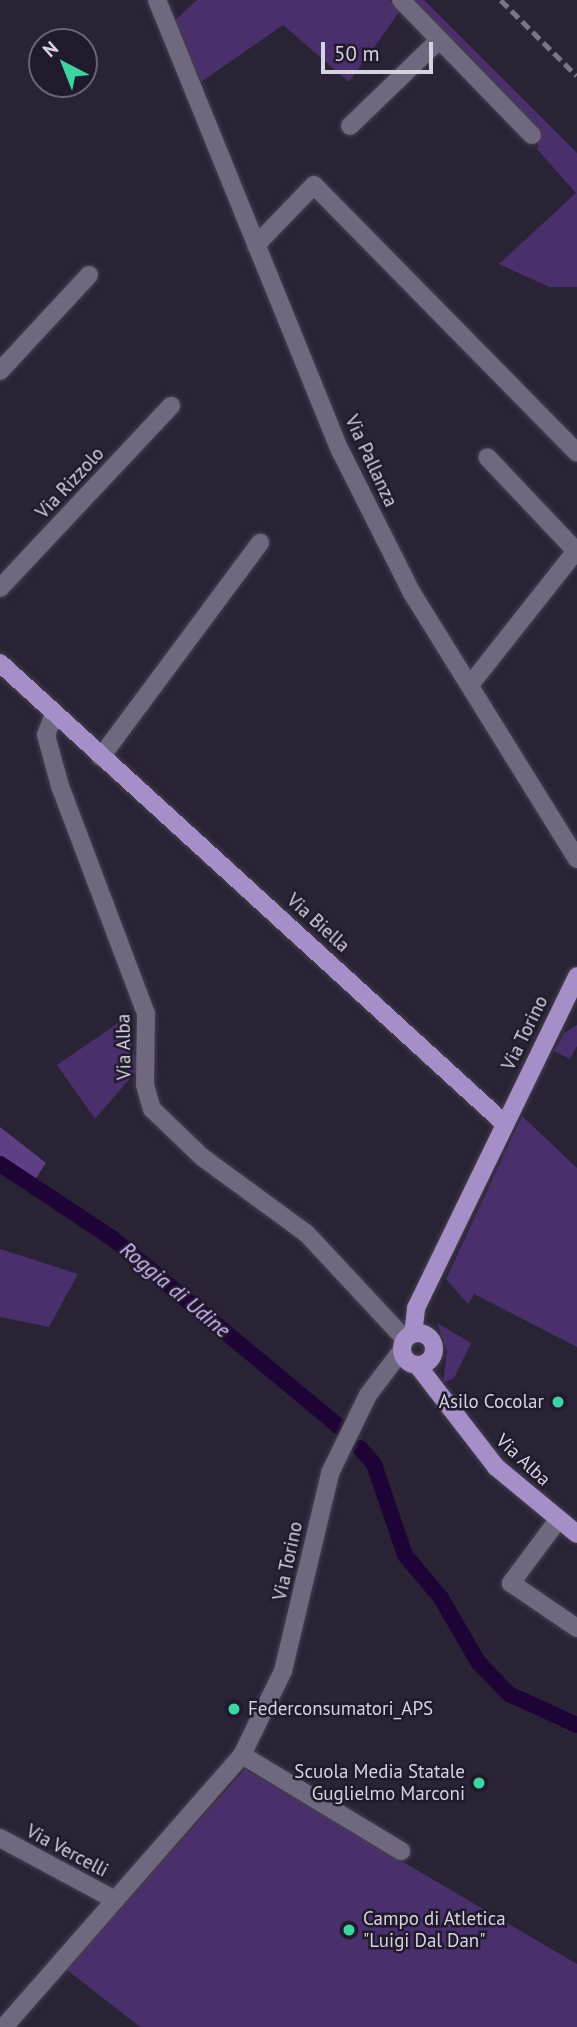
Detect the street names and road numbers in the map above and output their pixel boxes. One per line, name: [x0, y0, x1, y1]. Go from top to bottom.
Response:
street label: Via Pallanza: [340, 412, 402, 510]
street label: Via Rizzolo: [31, 443, 109, 523]
street label: Via Biella: [282, 889, 354, 957]
street label: Via Torino: [497, 992, 553, 1074]
street label: Via Alba: [112, 1013, 136, 1081]
street label: Via Alba: [491, 1429, 555, 1491]
street label: Via Torino: [268, 1519, 308, 1603]
street label: Via Vercelli: [22, 1820, 112, 1882]

